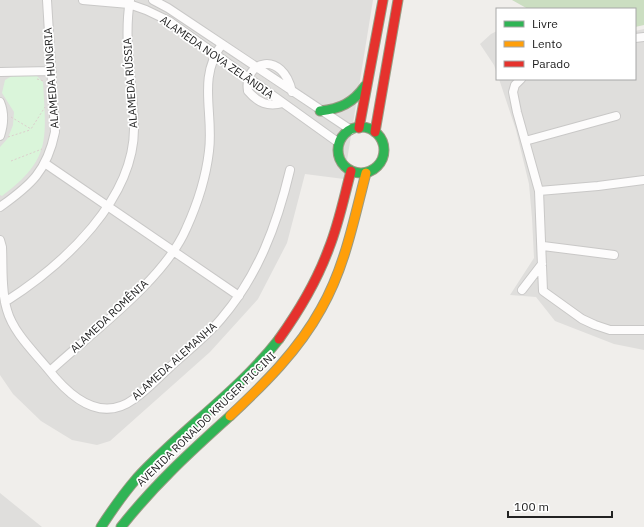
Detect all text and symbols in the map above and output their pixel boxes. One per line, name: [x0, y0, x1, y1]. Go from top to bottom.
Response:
legend: [496, 8, 636, 80]
street label: ALAMEDA NOVA ZELÃNDIA: [157, 12, 277, 102]
text: Livre: [532, 16, 558, 31]
street label: ALAMEDA HUNGRIA: [40, 27, 62, 129]
text: Lento: [532, 36, 562, 51]
street label: ALAMEDA RÚSSIA: [120, 37, 140, 129]
text: Parado: [532, 56, 570, 71]
street label: ALAMEDA ROMÊNIA: [67, 276, 151, 356]
street label: ALAMEDA ALEMANHA: [129, 319, 219, 403]
street label: AVENIDA RONALDO KRUGER PICCINI: [134, 349, 278, 489]
scale bar: [508, 493, 612, 519]
text: 100 m: [514, 499, 549, 514]

